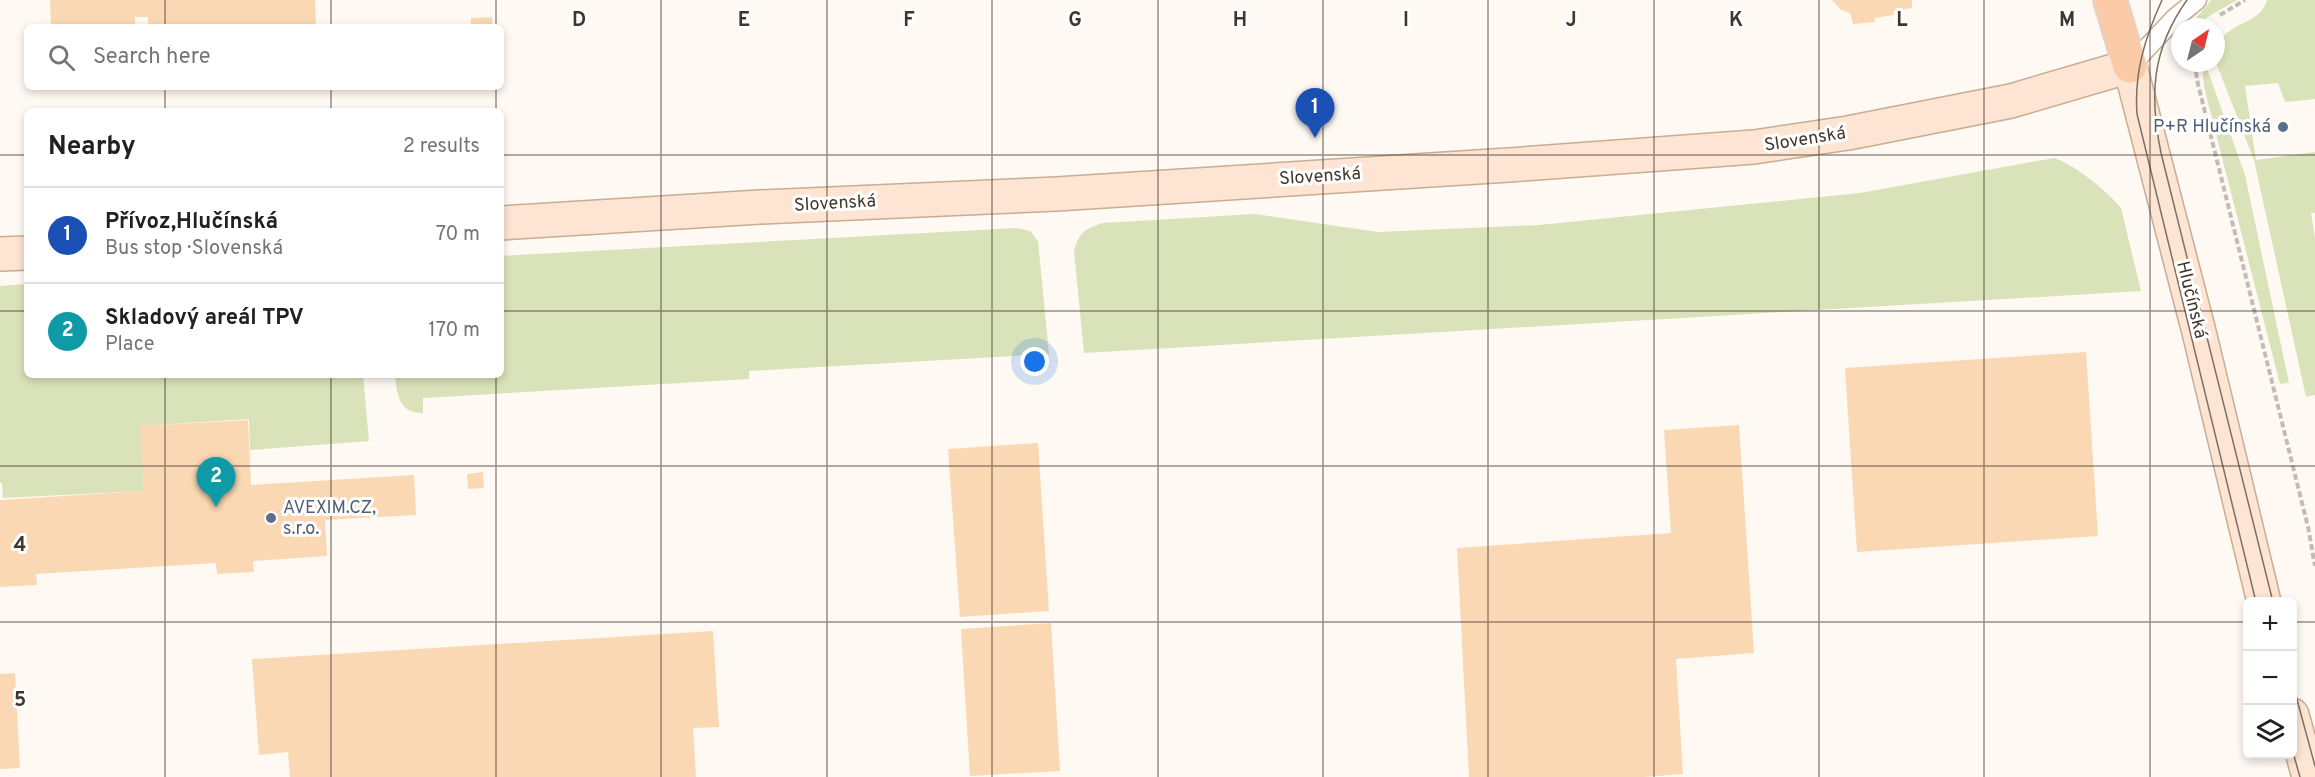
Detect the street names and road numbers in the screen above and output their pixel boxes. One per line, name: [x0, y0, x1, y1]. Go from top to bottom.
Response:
street label: Slovenská: [1763, 122, 1847, 158]
street label: Slovenská: [1278, 163, 1362, 191]
street label: Slovenská: [793, 190, 877, 218]
street label: Hlučínská: [2170, 259, 2212, 341]

